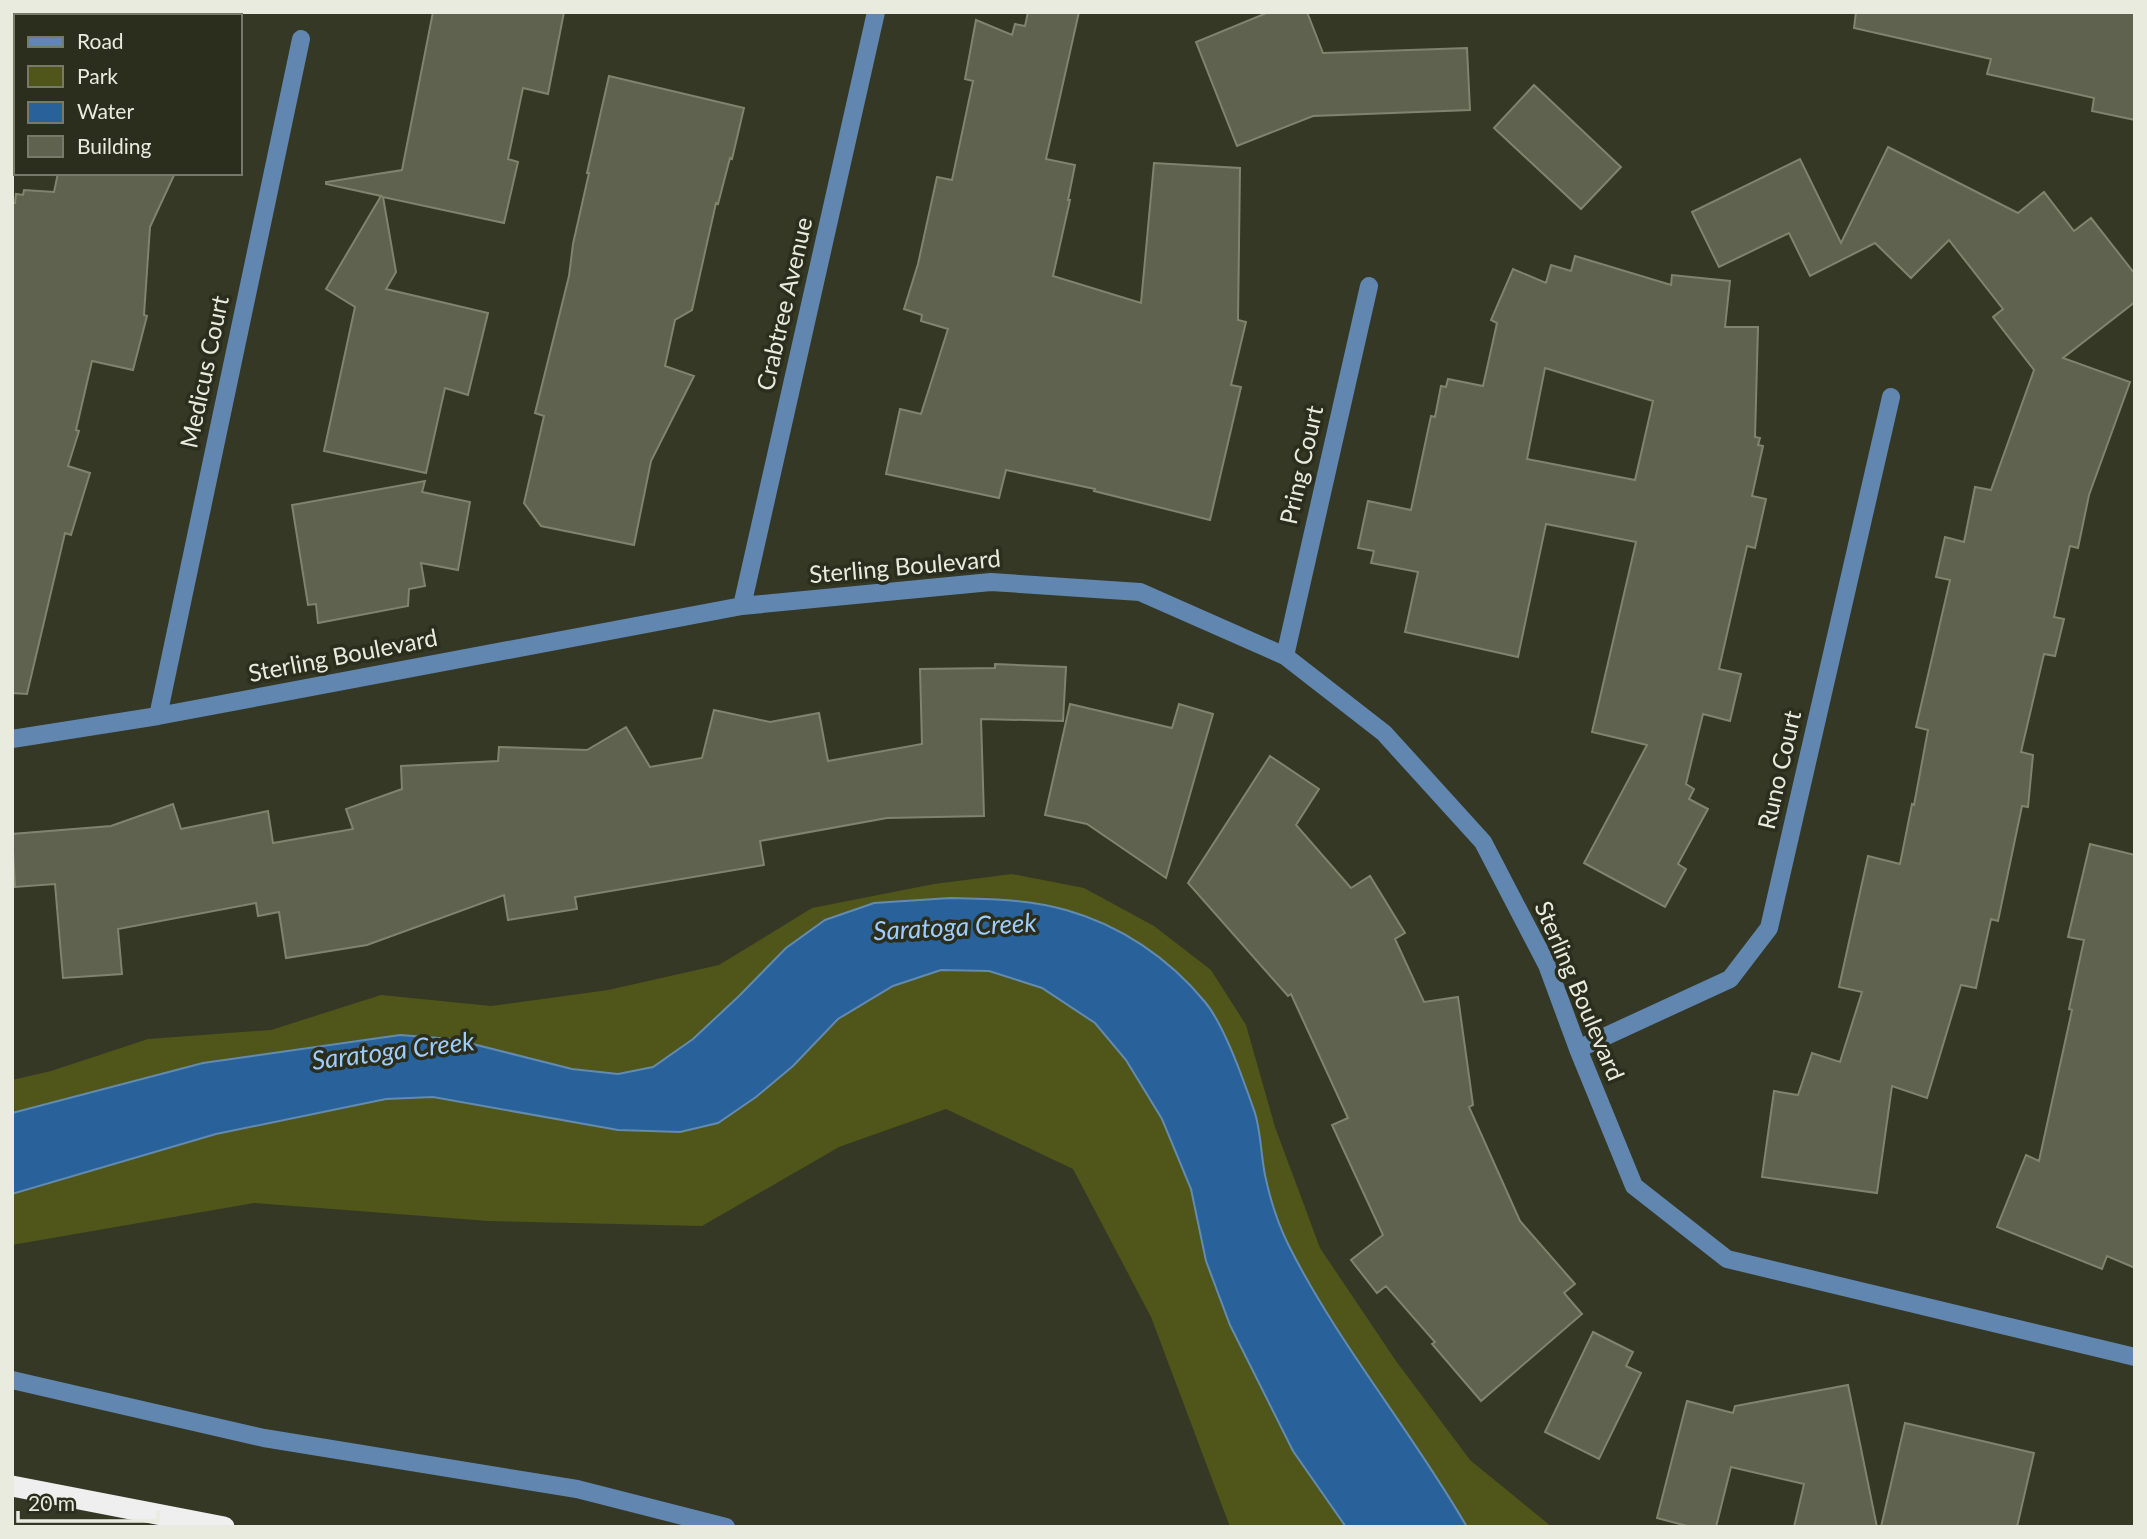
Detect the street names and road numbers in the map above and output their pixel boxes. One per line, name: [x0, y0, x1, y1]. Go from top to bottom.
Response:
street label: Crabtree Avenue: [750, 214, 818, 393]
street label: Medicus Court: [173, 292, 234, 451]
street label: Pring Court: [1273, 402, 1328, 527]
street label: Sterling Boulevard: [808, 543, 1002, 588]
street label: Sterling Boulevard: [246, 622, 440, 687]
street label: Runo Court: [1751, 707, 1806, 832]
street label: Sterling Boulevard: [1530, 896, 1631, 1084]

